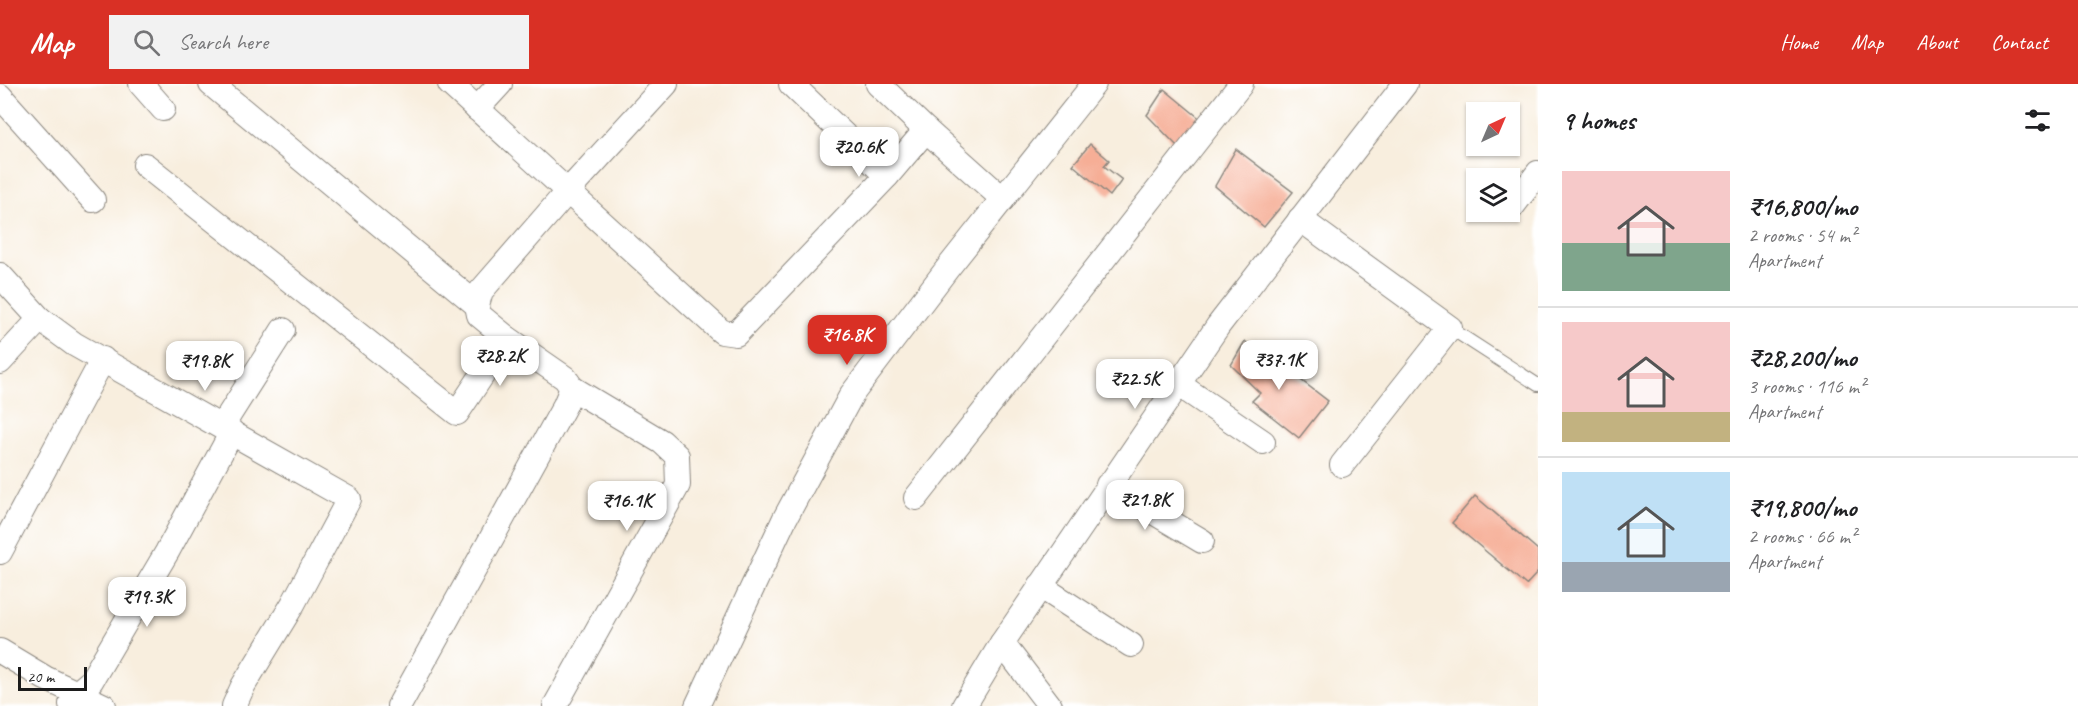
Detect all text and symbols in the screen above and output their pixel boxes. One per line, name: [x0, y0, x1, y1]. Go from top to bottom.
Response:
search box: [109, 15, 529, 69]
text: Map: [30, 25, 73, 60]
icon: search: [130, 26, 163, 59]
text: Search here: [178, 28, 268, 56]
text: Home: [1780, 29, 1818, 55]
text: Map: [1851, 29, 1883, 55]
text: About: [1916, 29, 1958, 55]
text: Contact: [1991, 29, 2048, 55]
north arrow: [1466, 102, 1520, 156]
map controls: [1466, 102, 1520, 222]
text: 9 homes: [1562, 104, 1635, 137]
icon: filters: [2021, 104, 2054, 137]
pin: ₹20.6K: [810, 127, 908, 178]
text: ₹20.6K: [834, 134, 884, 159]
button: layers: [1466, 168, 1520, 222]
text: ₹16,800/mo: [1748, 190, 1857, 223]
icon: home: [1610, 195, 1682, 267]
text: 2 rooms · 54 m²: [1748, 223, 1856, 248]
text: Apartment: [1748, 248, 1821, 273]
pin: ₹16.8K: [798, 315, 896, 366]
text: ₹16.8K: [822, 322, 872, 347]
pin: ₹28.2K: [451, 336, 549, 387]
pin: ₹37.1K: [1230, 340, 1328, 391]
pin: ₹19.8K: [156, 341, 254, 392]
text: ₹28,200/mo: [1748, 341, 1857, 374]
text: ₹28.2K: [475, 343, 525, 368]
icon: home: [1610, 346, 1682, 418]
text: ₹37.1K: [1254, 347, 1304, 372]
text: ₹19.8K: [180, 348, 230, 373]
pin: ₹22.5K: [1086, 359, 1184, 410]
text: ₹22.5K: [1110, 366, 1160, 391]
text: 3 rooms · 116 m²: [1748, 374, 1865, 399]
text: Apartment: [1748, 399, 1821, 424]
pin: ₹21.8K: [1096, 480, 1194, 531]
pin: ₹16.1K: [578, 481, 676, 532]
text: ₹21.8K: [1120, 487, 1170, 512]
text: ₹16.1K: [602, 488, 652, 513]
text: ₹19,800/mo: [1748, 491, 1856, 524]
icon: home: [1610, 496, 1682, 568]
text: 2 rooms · 66 m²: [1748, 524, 1856, 549]
text: Apartment: [1748, 549, 1821, 574]
pin: ₹19.3K: [98, 577, 196, 628]
text: ₹19.3K: [122, 584, 172, 609]
scale bar: [18, 664, 87, 692]
text: 20 m: [27, 667, 54, 687]

